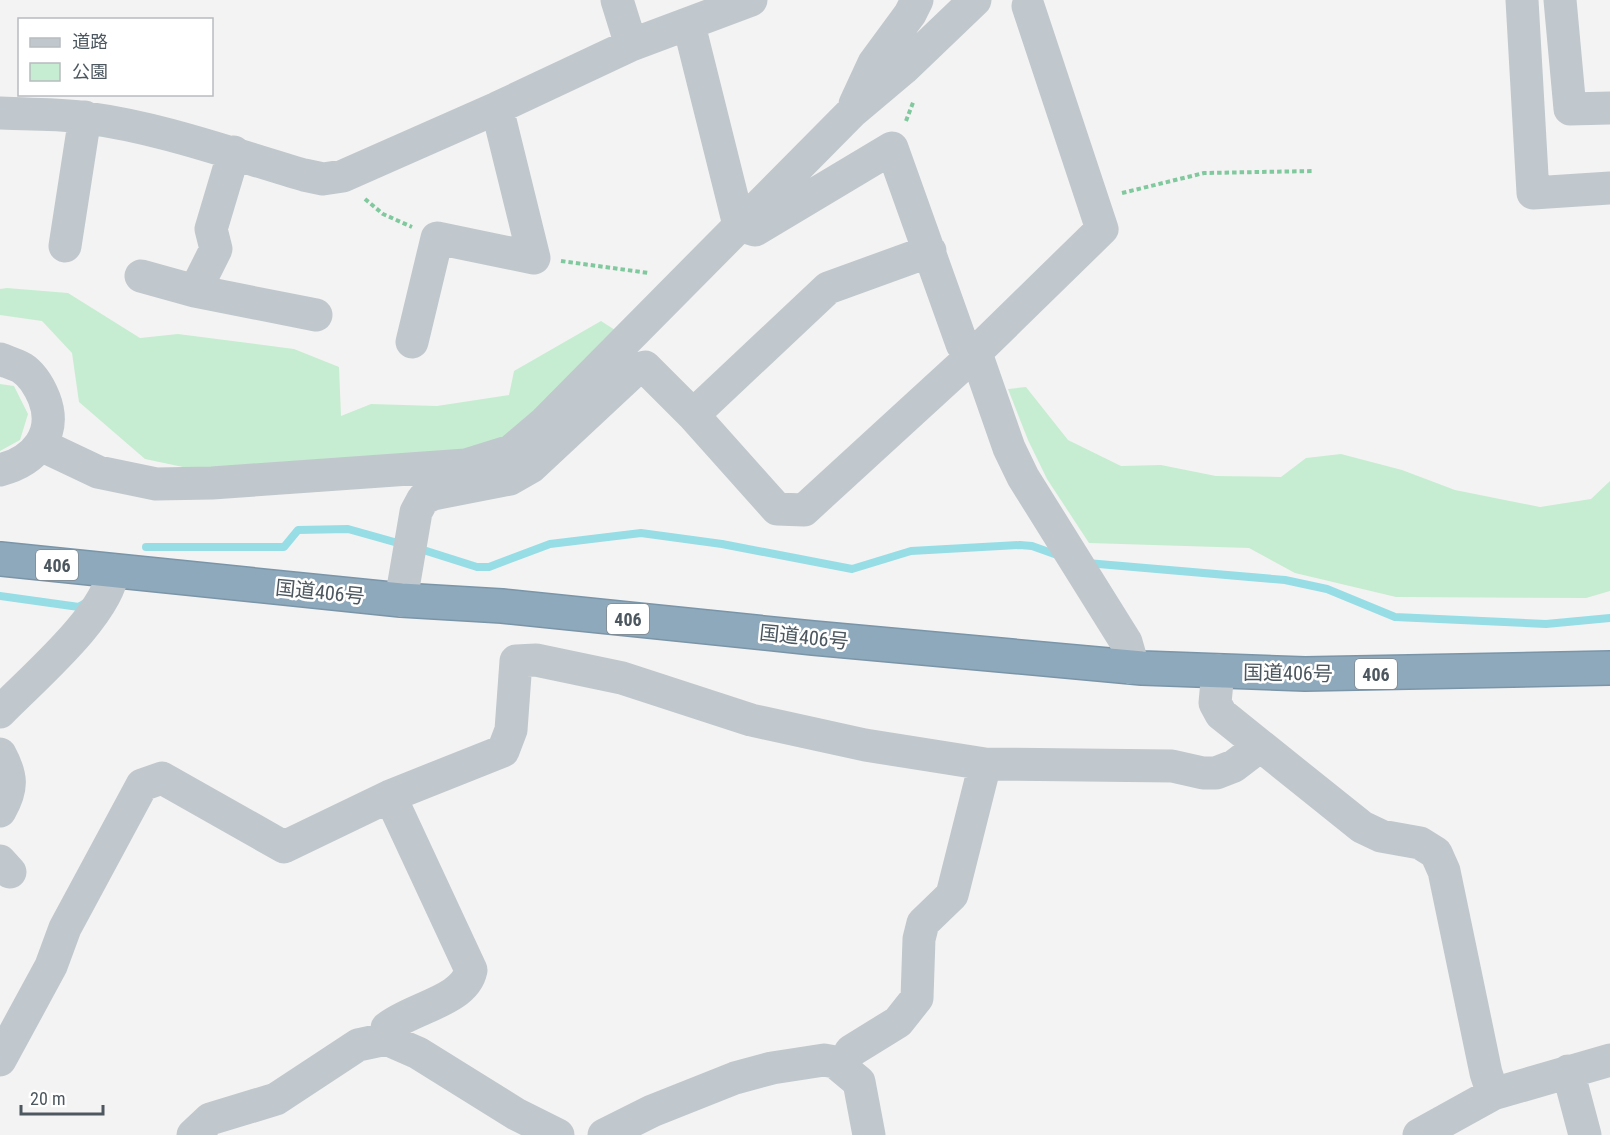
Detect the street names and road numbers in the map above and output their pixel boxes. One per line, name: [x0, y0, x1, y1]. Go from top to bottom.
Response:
road number: 406: [36, 550, 78, 580]
street label: 国道406号: [274, 575, 366, 609]
road number: 406: [607, 604, 649, 634]
street label: 国道406号: [758, 620, 850, 654]
road number: 406: [1355, 659, 1397, 689]
street label: 国道406号: [1243, 660, 1333, 686]

